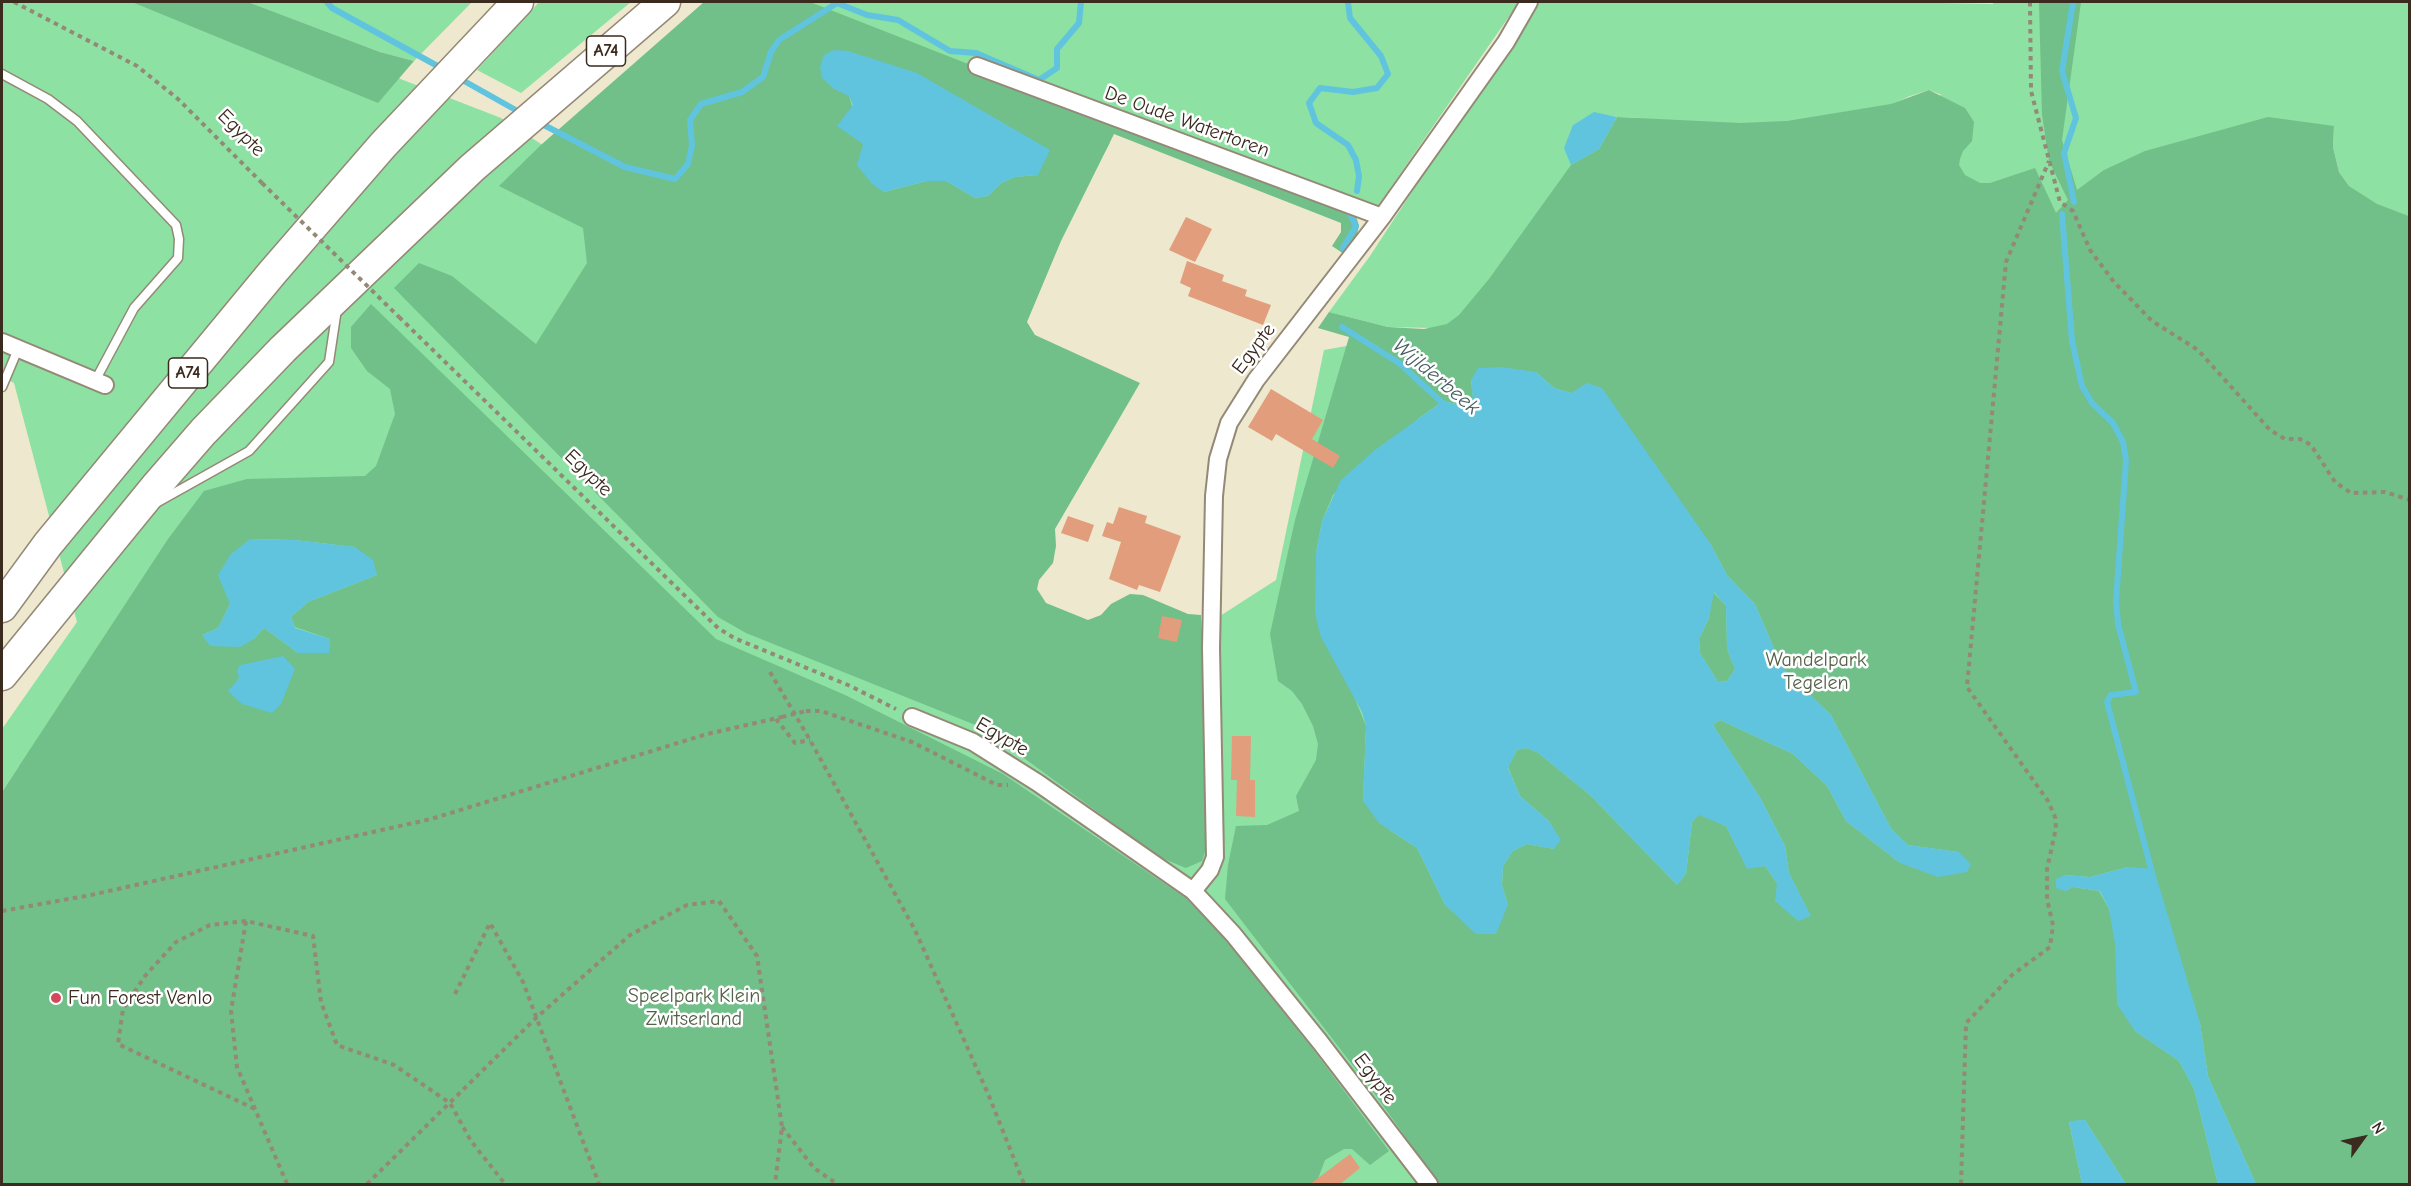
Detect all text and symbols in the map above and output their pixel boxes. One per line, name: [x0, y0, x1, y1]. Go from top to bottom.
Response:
road number: A74: [586, 36, 626, 66]
street label: De Oude Watertoren: [1101, 81, 1273, 163]
street label: Egypte: [212, 104, 270, 162]
street label: Egypte: [1227, 319, 1281, 379]
water label: Wijlderbeek: [1387, 333, 1485, 421]
road number: A74: [168, 358, 207, 388]
street label: Egypte: [559, 445, 617, 501]
park label: Wandelpark Tegelen: [1766, 648, 1866, 695]
street label: Egypte: [971, 712, 1033, 762]
park label: Speelpark Klein Zwitserland: [628, 984, 760, 1031]
place label: Fun Forest Venlo: [68, 986, 212, 1010]
marker: Fun Forest Venlo: [49, 991, 63, 1005]
street label: Egypte: [1348, 1049, 1402, 1109]
north arrow: [2333, 1108, 2393, 1168]
text: N: [2368, 1119, 2388, 1137]

